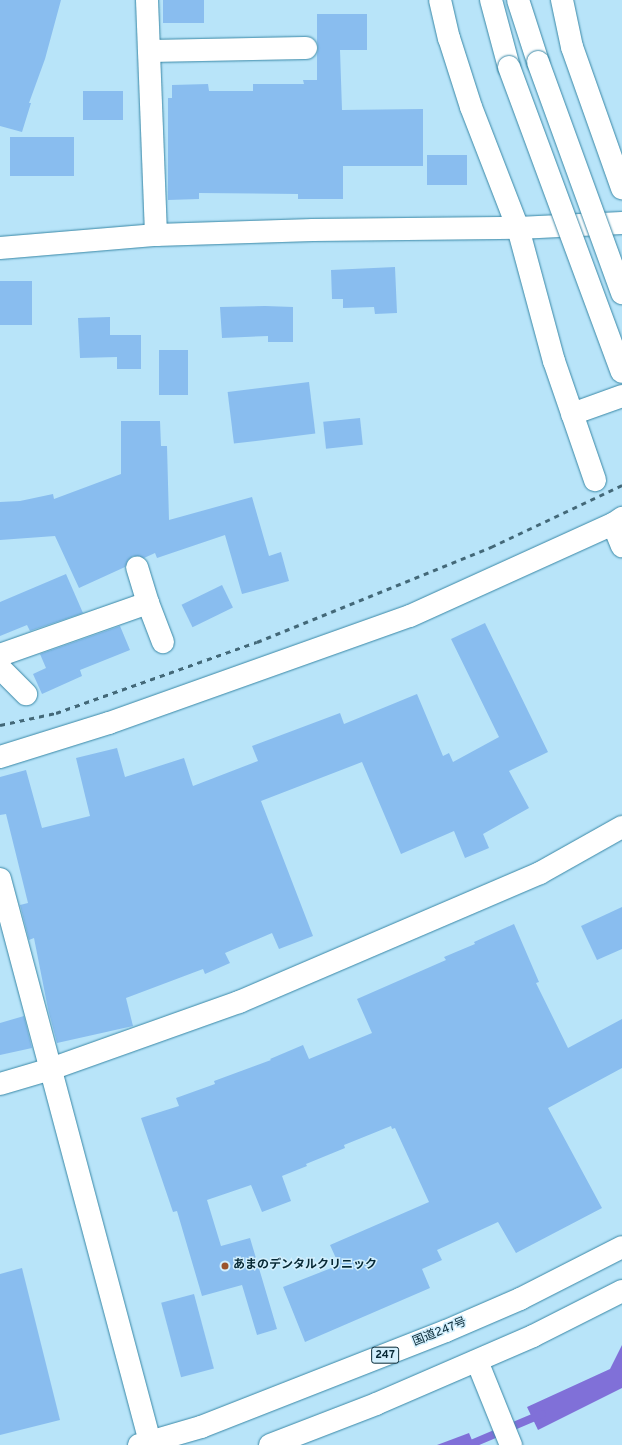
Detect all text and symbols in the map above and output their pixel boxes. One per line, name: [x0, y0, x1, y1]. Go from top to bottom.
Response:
place label: あまのデンタルクリニック: [233, 1259, 377, 1273]
marker: あまのデンタルクリニック: [220, 1261, 230, 1271]
street label: 国道247号: [411, 1316, 469, 1350]
road number: 247: [371, 1346, 399, 1364]

